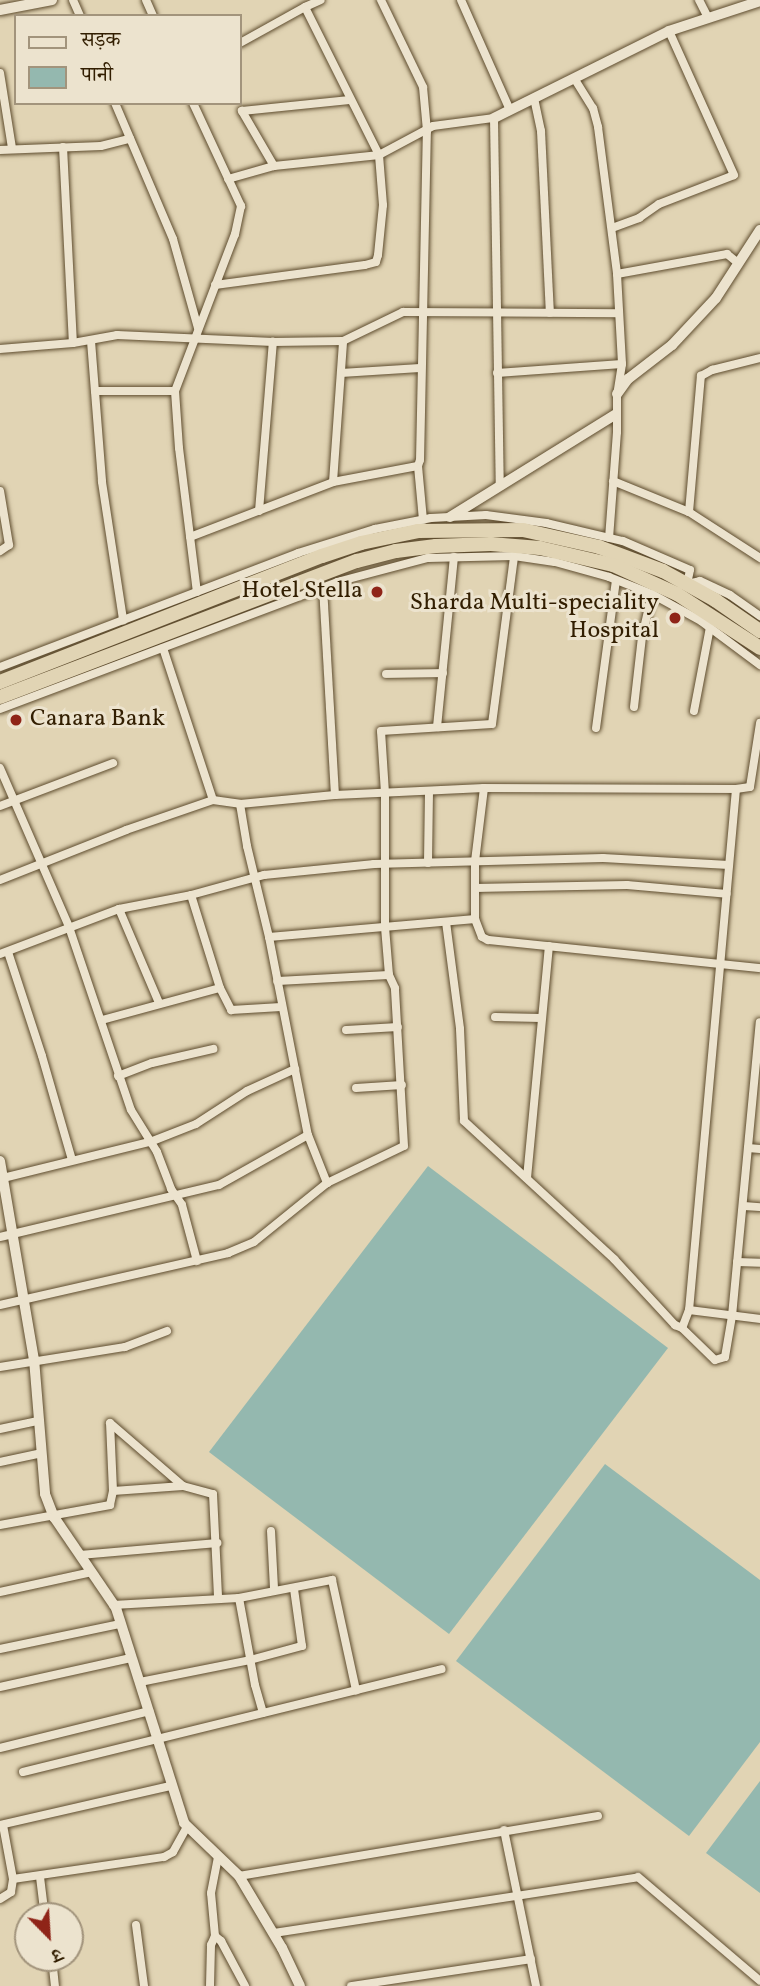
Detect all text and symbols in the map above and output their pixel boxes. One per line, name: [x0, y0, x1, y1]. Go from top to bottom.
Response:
legend: [14, 14, 242, 105]
text: सड़क: [81, 26, 120, 55]
text: पानी: [81, 61, 113, 90]
place label: Hotel Stella: [242, 578, 363, 606]
marker: Hotel Stella: [369, 584, 385, 600]
place label: Sharda Multi-speciality Hospital: [410, 590, 659, 646]
marker: Sharda Multi-speciality Hospital: [665, 608, 685, 628]
place label: Canara Bank: [30, 706, 165, 734]
marker: Canara Bank: [8, 712, 24, 728]
north arrow: [14, 1902, 84, 1972]
text: उ: [47, 1941, 66, 1968]

